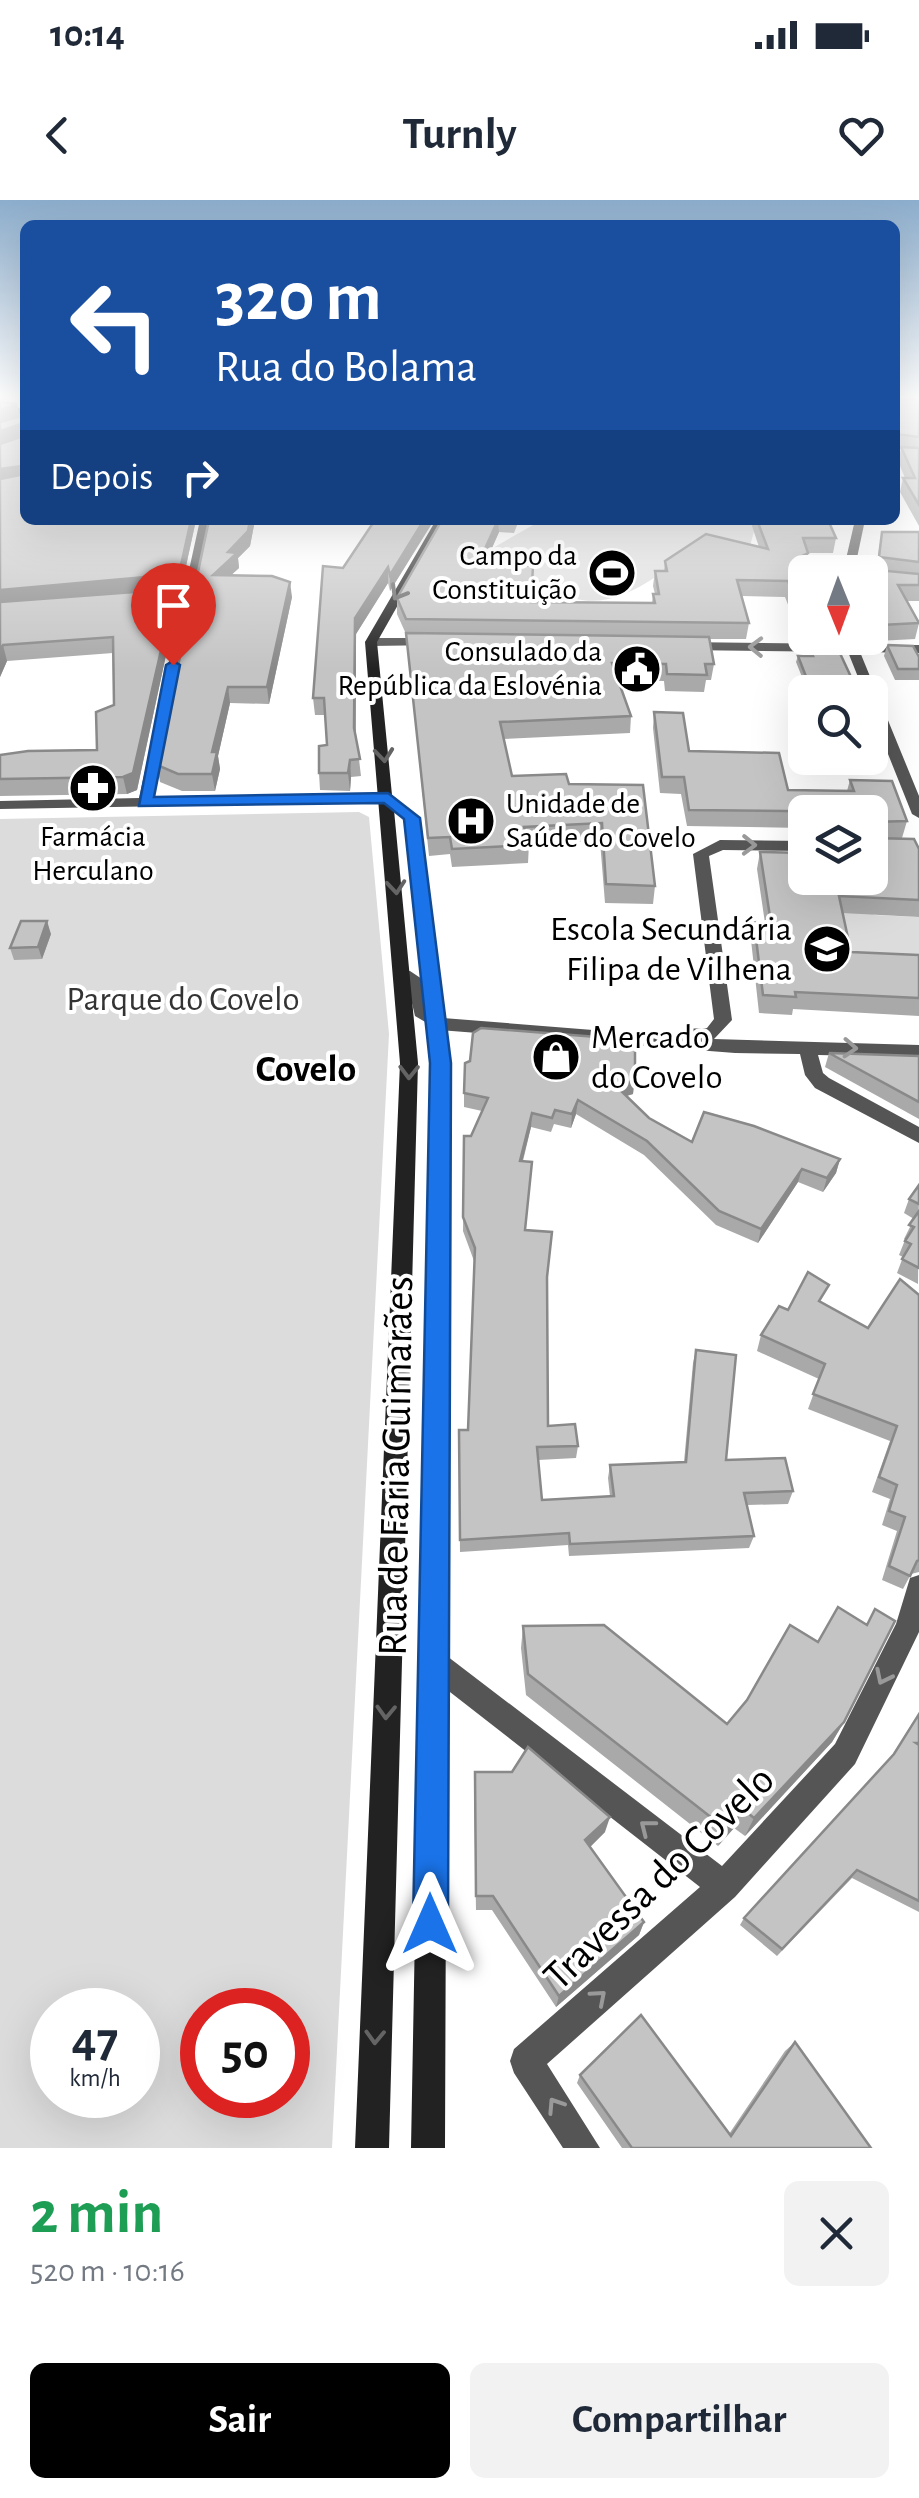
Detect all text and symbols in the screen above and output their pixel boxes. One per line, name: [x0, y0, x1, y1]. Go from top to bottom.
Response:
text: 10:14: [50, 16, 125, 54]
icon: back: [30, 108, 85, 163]
icon: heart: [834, 108, 889, 163]
text: Turnly: [402, 112, 517, 157]
icon: left: [50, 260, 180, 390]
text: 320 m: [215, 263, 382, 333]
text: Rua do Bolama: [215, 345, 477, 390]
icon: right: [173, 450, 228, 505]
text: Depois: [50, 459, 153, 497]
place label: Campo da Constituição: [432, 541, 577, 605]
sports icon: Campo da Constituição: [586, 547, 638, 599]
north arrow: [788, 555, 888, 655]
map controls: [788, 555, 888, 895]
pin: [131, 563, 216, 666]
icon: arrive: [146, 578, 201, 633]
one-way arrow: [391, 582, 410, 600]
one-way arrow: [747, 636, 762, 658]
place label: Consulado da República da Eslovénia: [338, 637, 602, 701]
public building icon: Consulado da República da Eslovénia: [611, 643, 663, 695]
button: search: [788, 675, 888, 775]
one-way arrow: [373, 747, 394, 763]
pharmacy icon: Farmácia Herculano: [67, 762, 119, 814]
place label: Unidade de Saúde do Covelo: [506, 789, 696, 853]
hospital icon: Unidade de Saúde do Covelo: [445, 795, 497, 847]
button: layers: [788, 795, 888, 895]
place label: Farmácia Herculano: [32, 822, 154, 886]
one-way arrow: [742, 834, 757, 856]
one-way arrow: [385, 879, 406, 895]
place label: Escola Secundária Filipa de Vilhena: [550, 912, 792, 987]
school or university icon: Escola Secundária Filipa de Vilhena: [801, 923, 853, 975]
park label: Parque do Covelo: [66, 982, 300, 1017]
place label: Mercado do Covelo: [591, 1020, 723, 1095]
shop icon: Mercado do Covelo: [530, 1031, 582, 1083]
one-way arrow: [843, 1037, 859, 1058]
district label: Covelo: [256, 1051, 356, 1089]
one-way arrow: [398, 1065, 419, 1081]
street label: Rua de Faria Guimarães: [372, 1276, 420, 1656]
one-way arrow: [875, 1667, 895, 1685]
one-way arrow: [375, 1705, 396, 1721]
street label: Travessa do Covelo: [536, 1758, 782, 1998]
one-way arrow: [640, 1821, 658, 1839]
position arrow: [378, 1872, 482, 1976]
speed limit sign: 50: [180, 1988, 310, 2118]
one-way arrow: [588, 1990, 606, 2008]
text: 47: [72, 2016, 118, 2066]
one-way arrow: [365, 2029, 386, 2045]
text: km/h: [69, 2066, 121, 2091]
one-way arrow: [548, 2097, 567, 2115]
button: close: [784, 2181, 889, 2286]
text: 2 min: [30, 2184, 163, 2244]
text: 520 m · 10:16: [30, 2255, 185, 2287]
button: Sair: [30, 2363, 450, 2478]
button: Compartilhar: [470, 2363, 889, 2478]

